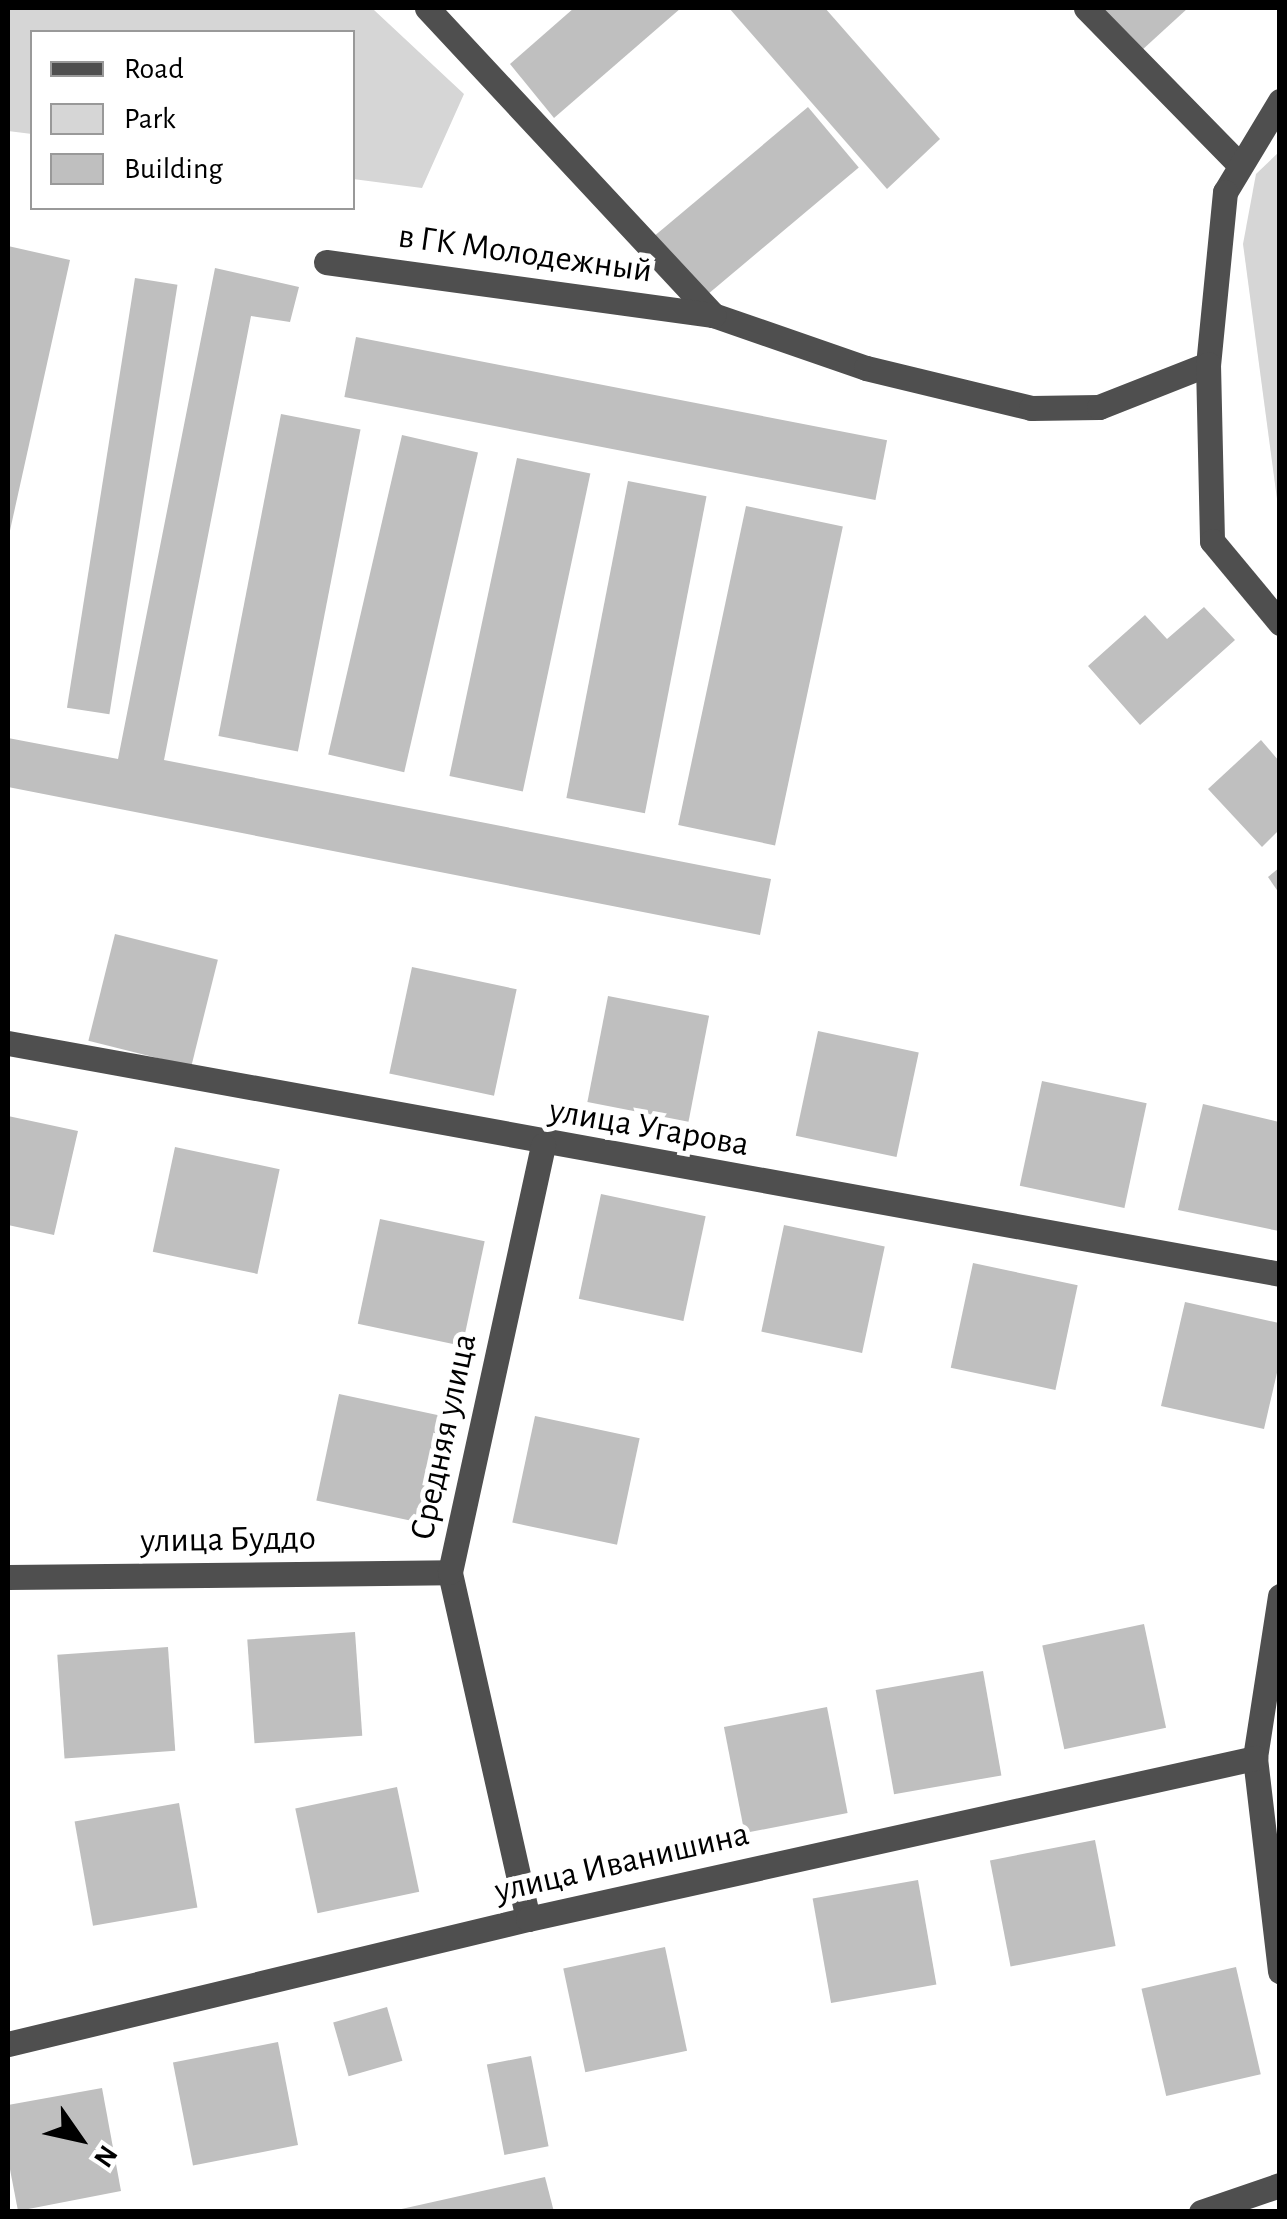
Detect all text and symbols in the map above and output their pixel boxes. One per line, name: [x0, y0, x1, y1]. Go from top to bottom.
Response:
legend: [30, 30, 355, 210]
text: Road: [124, 54, 184, 84]
text: Park: [124, 104, 176, 134]
text: Building: [124, 154, 223, 184]
street label: в ГК Молодежный: [395, 215, 655, 293]
street label: улица Угарова: [546, 1090, 752, 1166]
street label: Средняя улица: [402, 1330, 486, 1544]
street label: улица Буддо: [140, 1517, 316, 1563]
street label: улица Иванишина: [491, 1813, 753, 1913]
north arrow: [30, 2089, 130, 2189]
text: N: [88, 2140, 122, 2172]

